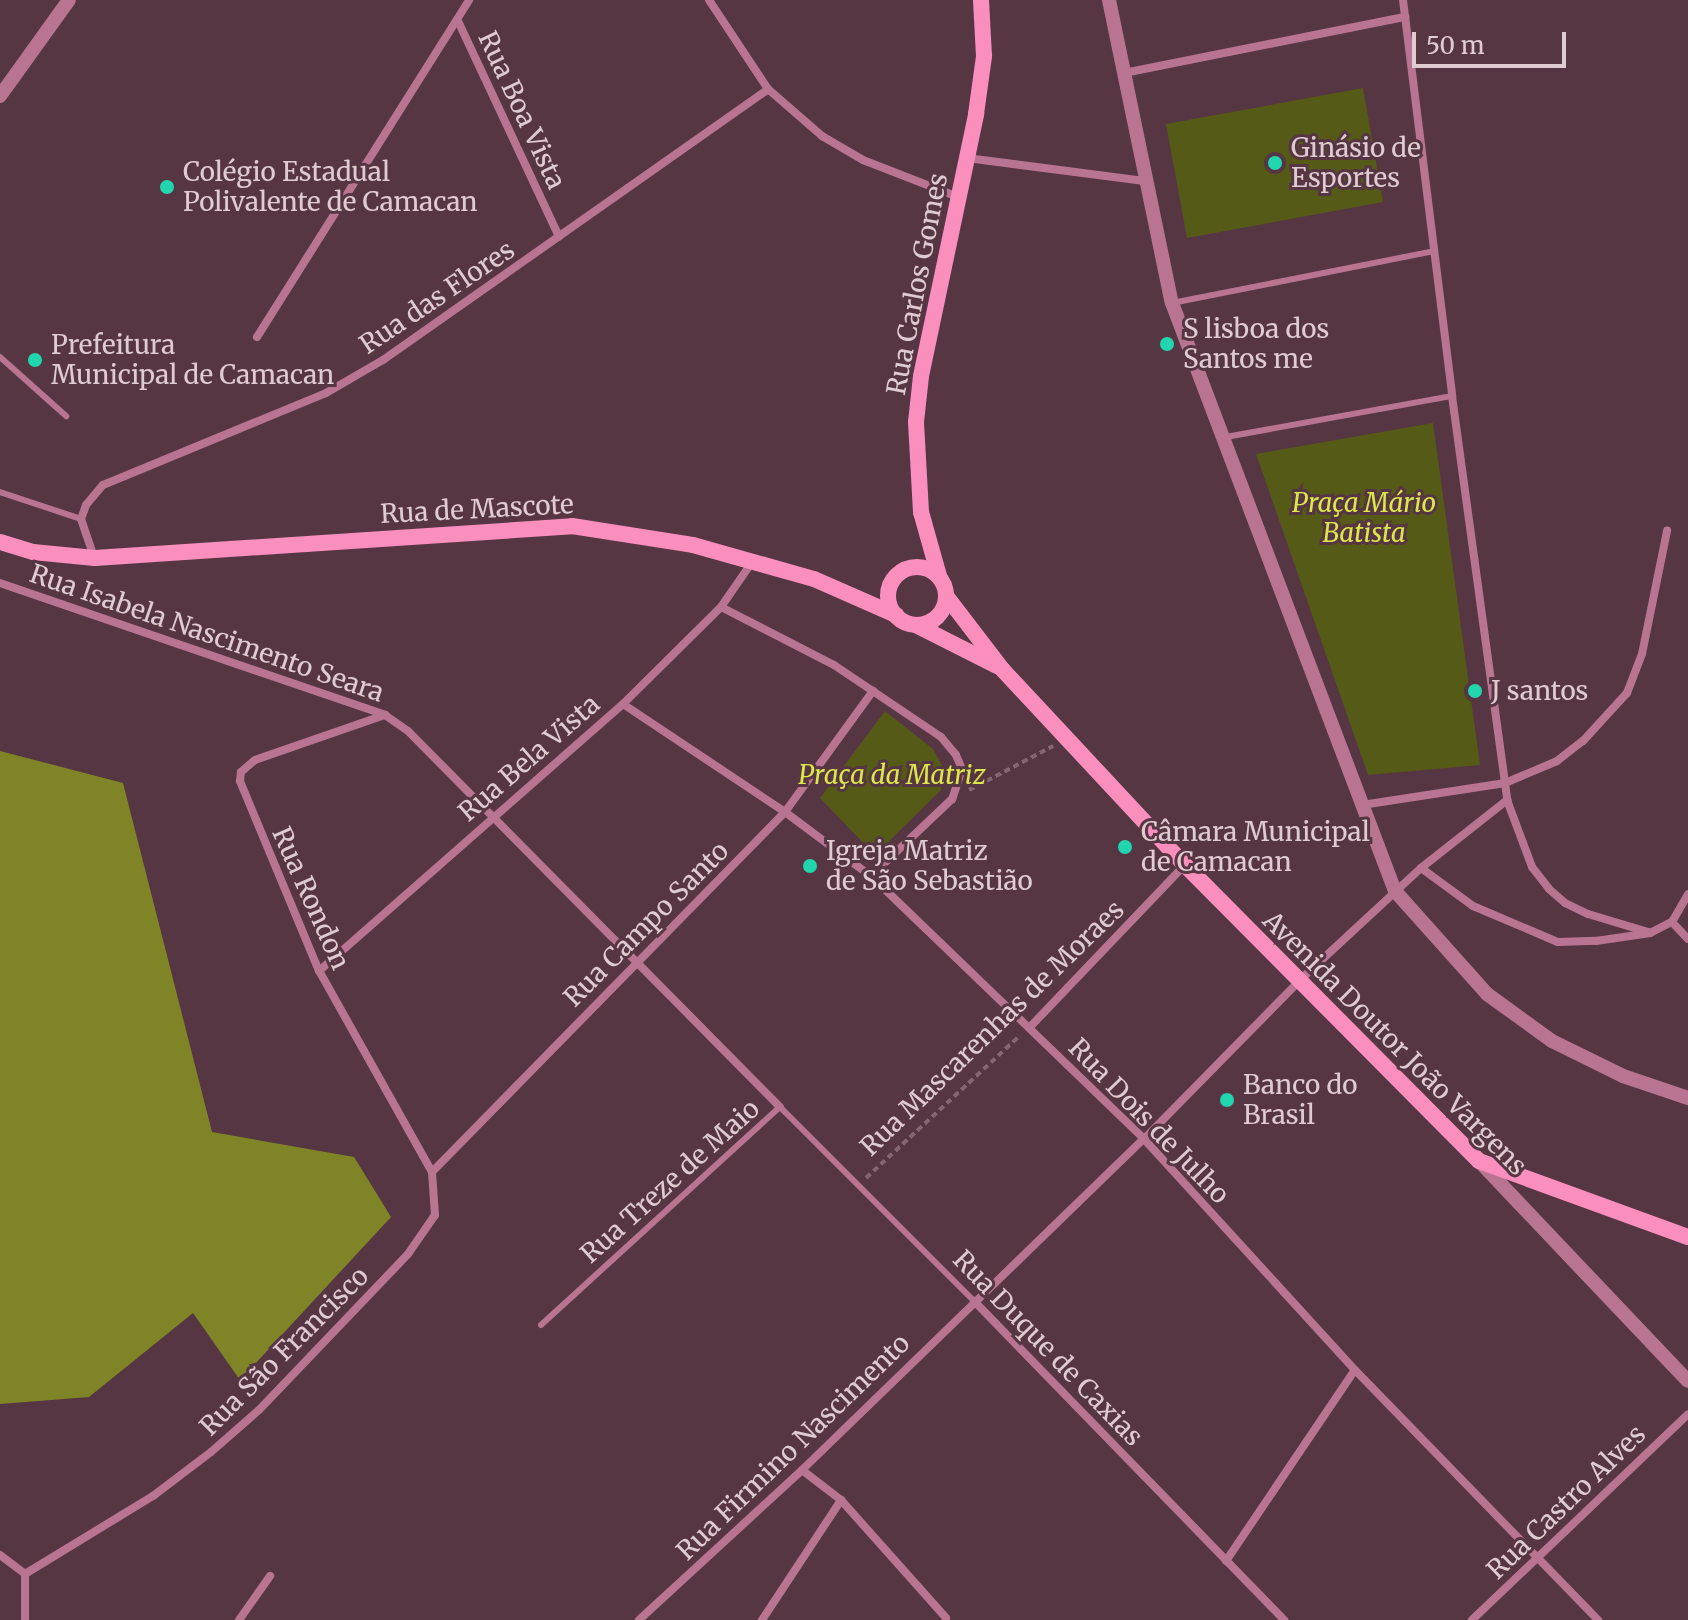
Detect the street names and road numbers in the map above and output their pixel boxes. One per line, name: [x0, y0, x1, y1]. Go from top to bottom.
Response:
street label: Rua Boa Vista: [472, 26, 572, 194]
street label: Rua Carlos Gomes: [880, 170, 954, 398]
street label: Rua das Flores: [354, 234, 520, 360]
street label: Rua de Mascote: [379, 488, 575, 530]
street label: Rua Isabela Nascimento Seara: [26, 558, 388, 708]
street label: Rua Bela Vista: [452, 688, 606, 828]
street label: Rua Rondon: [266, 822, 356, 974]
street label: Rua Campo Santo: [557, 835, 735, 1013]
street label: Rua Mascarenhas de Moraes: [854, 894, 1130, 1162]
street label: Avenida Doutor João Vargens: [1257, 905, 1533, 1181]
street label: Rua Dois de Julho: [1062, 1032, 1236, 1210]
street label: Rua Treze de Maio: [574, 1093, 766, 1269]
street label: Rua Duque de Caxias: [947, 1244, 1149, 1452]
street label: Rua São Francisco: [193, 1260, 375, 1442]
street label: Rua Firmino Nascimento: [670, 1328, 916, 1566]
street label: Rua Castro Alves: [1480, 1418, 1652, 1586]

